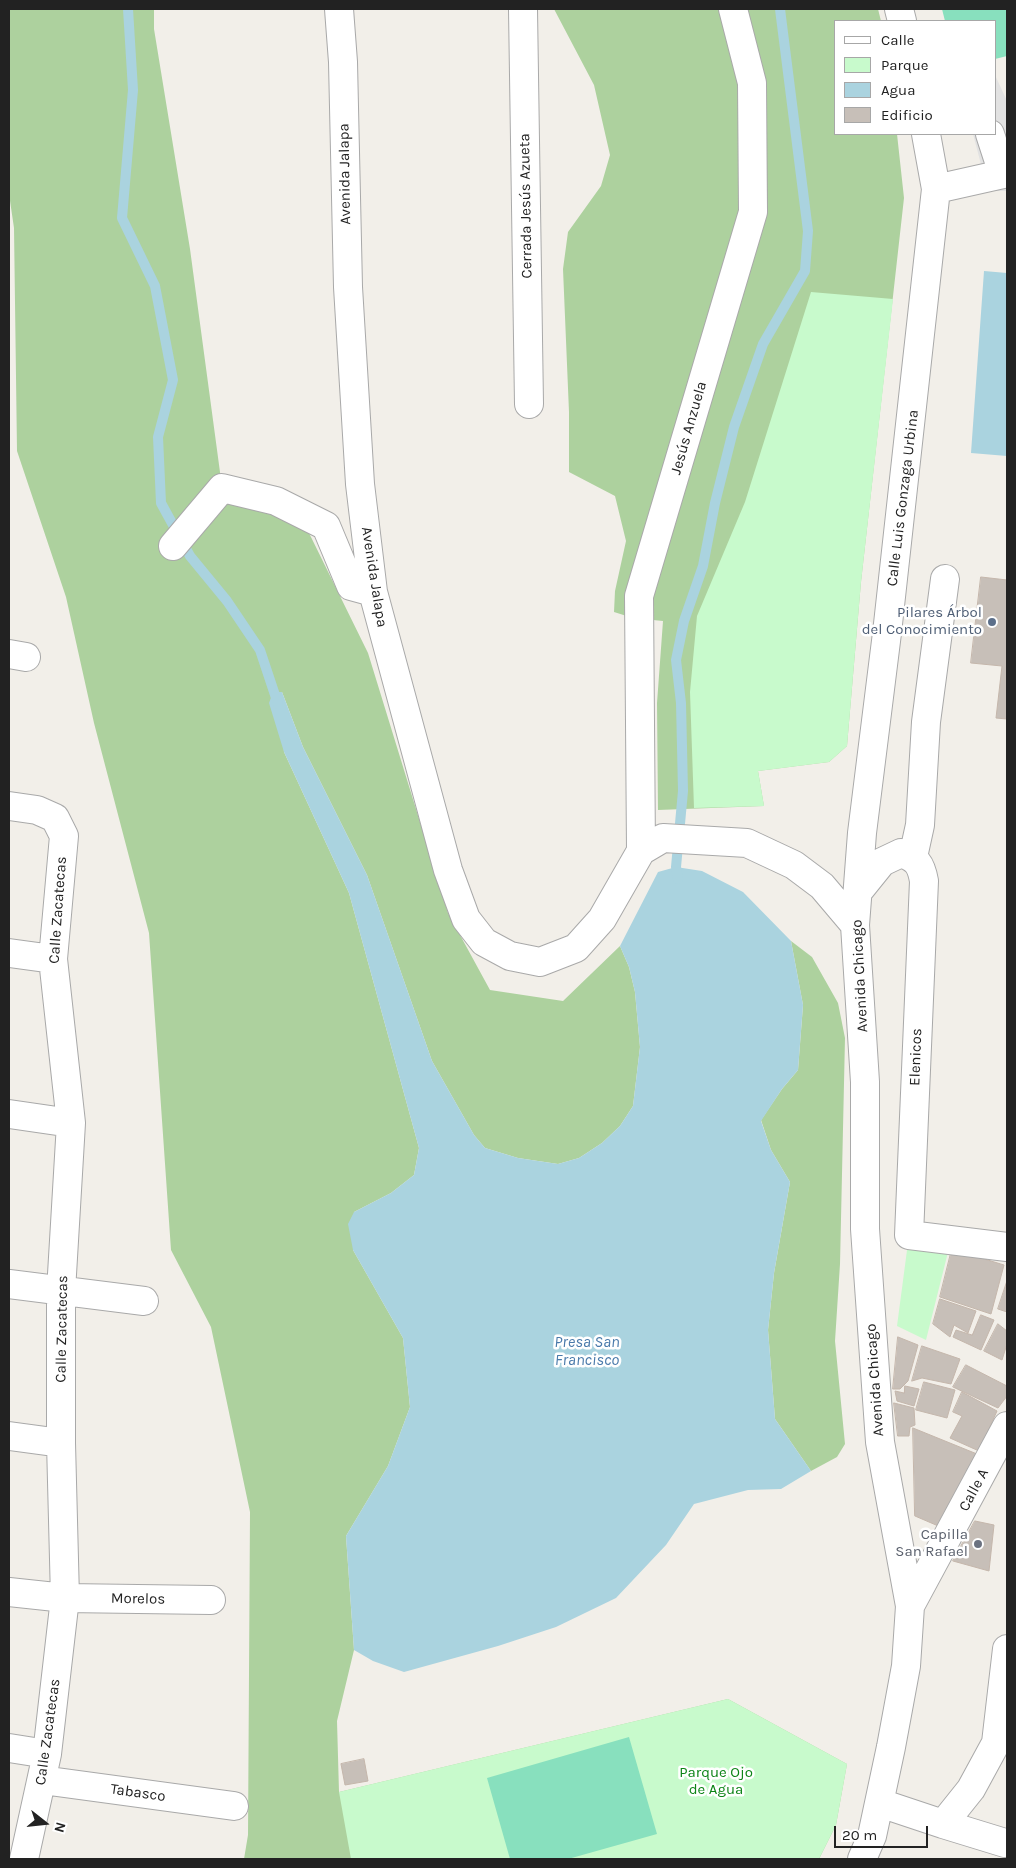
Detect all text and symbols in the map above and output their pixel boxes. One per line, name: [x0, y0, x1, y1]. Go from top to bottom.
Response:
legend: [834, 20, 996, 135]
text: Calle: [881, 31, 915, 49]
text: Parque: [881, 56, 929, 74]
text: Agua: [881, 81, 915, 99]
text: Edificio: [881, 106, 933, 124]
street label: Avenida Jalapa: [335, 123, 355, 225]
street label: Cerrada Jesús Azueta: [516, 133, 536, 279]
street label: Jesús Anzuela: [667, 379, 711, 477]
street label: Calle Luis Gonzaga Urbina: [883, 409, 923, 587]
street label: Avenida Jalapa: [357, 525, 391, 629]
place label: Pilares Árbol del Conocimiento: [862, 604, 982, 639]
marker: Pilares Árbol del Conocimiento: [986, 616, 998, 628]
street label: Calle Zacatecas: [45, 856, 71, 964]
street label: Avenida Chicago: [848, 919, 872, 1033]
street label: Elenicos: [906, 1028, 926, 1086]
street label: Calle Zacatecas: [52, 1275, 72, 1383]
street label: Avenida Chicago: [862, 1323, 888, 1437]
water label: Presa San Francisco: [554, 1332, 620, 1370]
street label: Calle A: [955, 1466, 993, 1514]
place label: Capilla San Rafael: [895, 1526, 968, 1561]
marker: Capilla San Rafael: [972, 1538, 984, 1550]
street label: Morelos: [111, 1590, 165, 1608]
street label: Calle Zacatecas: [32, 1678, 64, 1786]
park label: Parque Ojo de Agua: [679, 1764, 753, 1799]
street label: Tabasco: [109, 1780, 167, 1806]
north arrow: [20, 1798, 70, 1848]
scale bar: [836, 1816, 930, 1848]
text: N: [50, 1820, 69, 1834]
text: 20 m: [842, 1826, 877, 1844]

